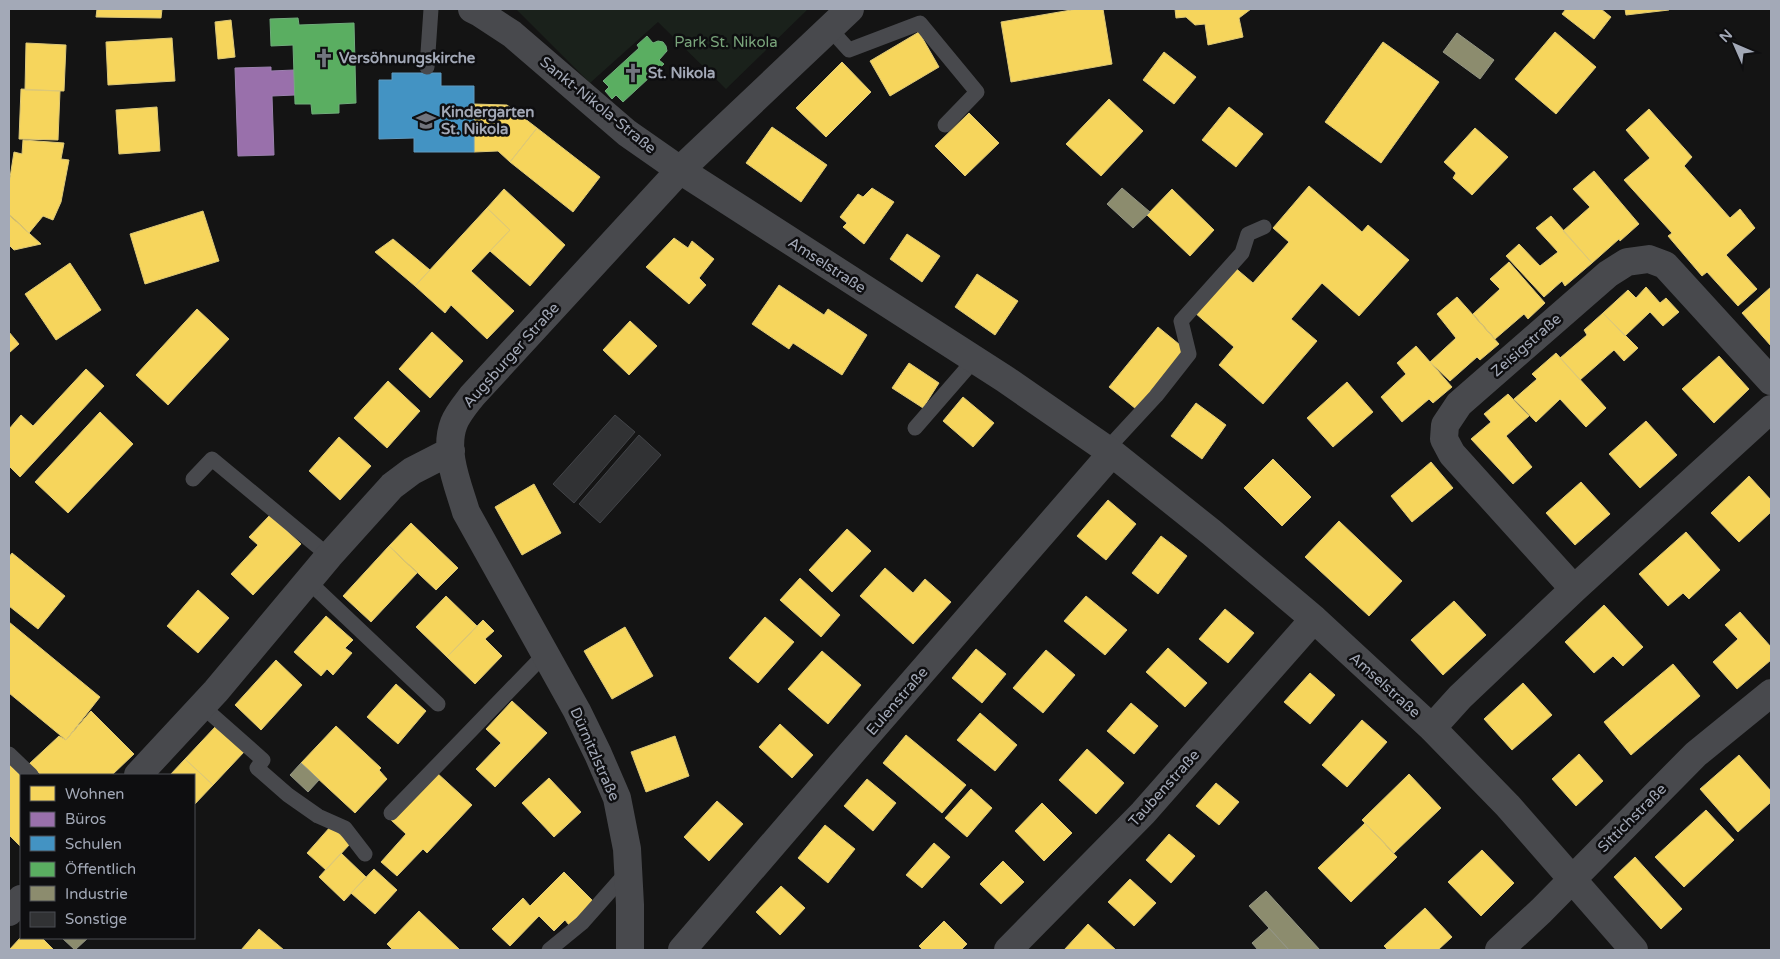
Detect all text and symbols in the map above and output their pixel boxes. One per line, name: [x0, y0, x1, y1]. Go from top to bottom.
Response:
north arrow: [1710, 20, 1760, 70]
text: N: [1716, 26, 1736, 46]
park label: Park St. Nikola: [674, 33, 778, 51]
church icon: Versöhnungskirche: [313, 47, 335, 69]
place label: Versöhnungskirche: [339, 49, 476, 68]
street label: Sankt-Nikola-Straße: [536, 53, 660, 157]
church icon: St. Nikola: [622, 62, 644, 84]
place label: St. Nikola: [648, 64, 715, 82]
place label: Kindergarten St. Nikola: [441, 103, 534, 138]
school or university icon: Kindergarten St. Nikola: [415, 110, 437, 132]
street label: Amselstraße: [785, 233, 869, 297]
street label: Augsburger Straße: [459, 299, 563, 411]
street label: Zeisigstraße: [1487, 310, 1565, 380]
street label: Amselstraße: [1346, 649, 1424, 721]
street label: Eulenstraße: [862, 663, 932, 739]
street label: Dürnitzlstraße: [566, 704, 624, 804]
street label: Taubenstraße: [1125, 746, 1203, 830]
legend: [20, 774, 195, 939]
street label: Sittichstraße: [1594, 780, 1670, 856]
text: Wohnen: [65, 785, 125, 803]
text: Büros: [65, 810, 106, 828]
text: Schulen: [65, 835, 122, 853]
text: Öffentlich: [65, 860, 136, 878]
text: Industrie: [65, 885, 128, 903]
text: Sonstige: [65, 910, 127, 928]

